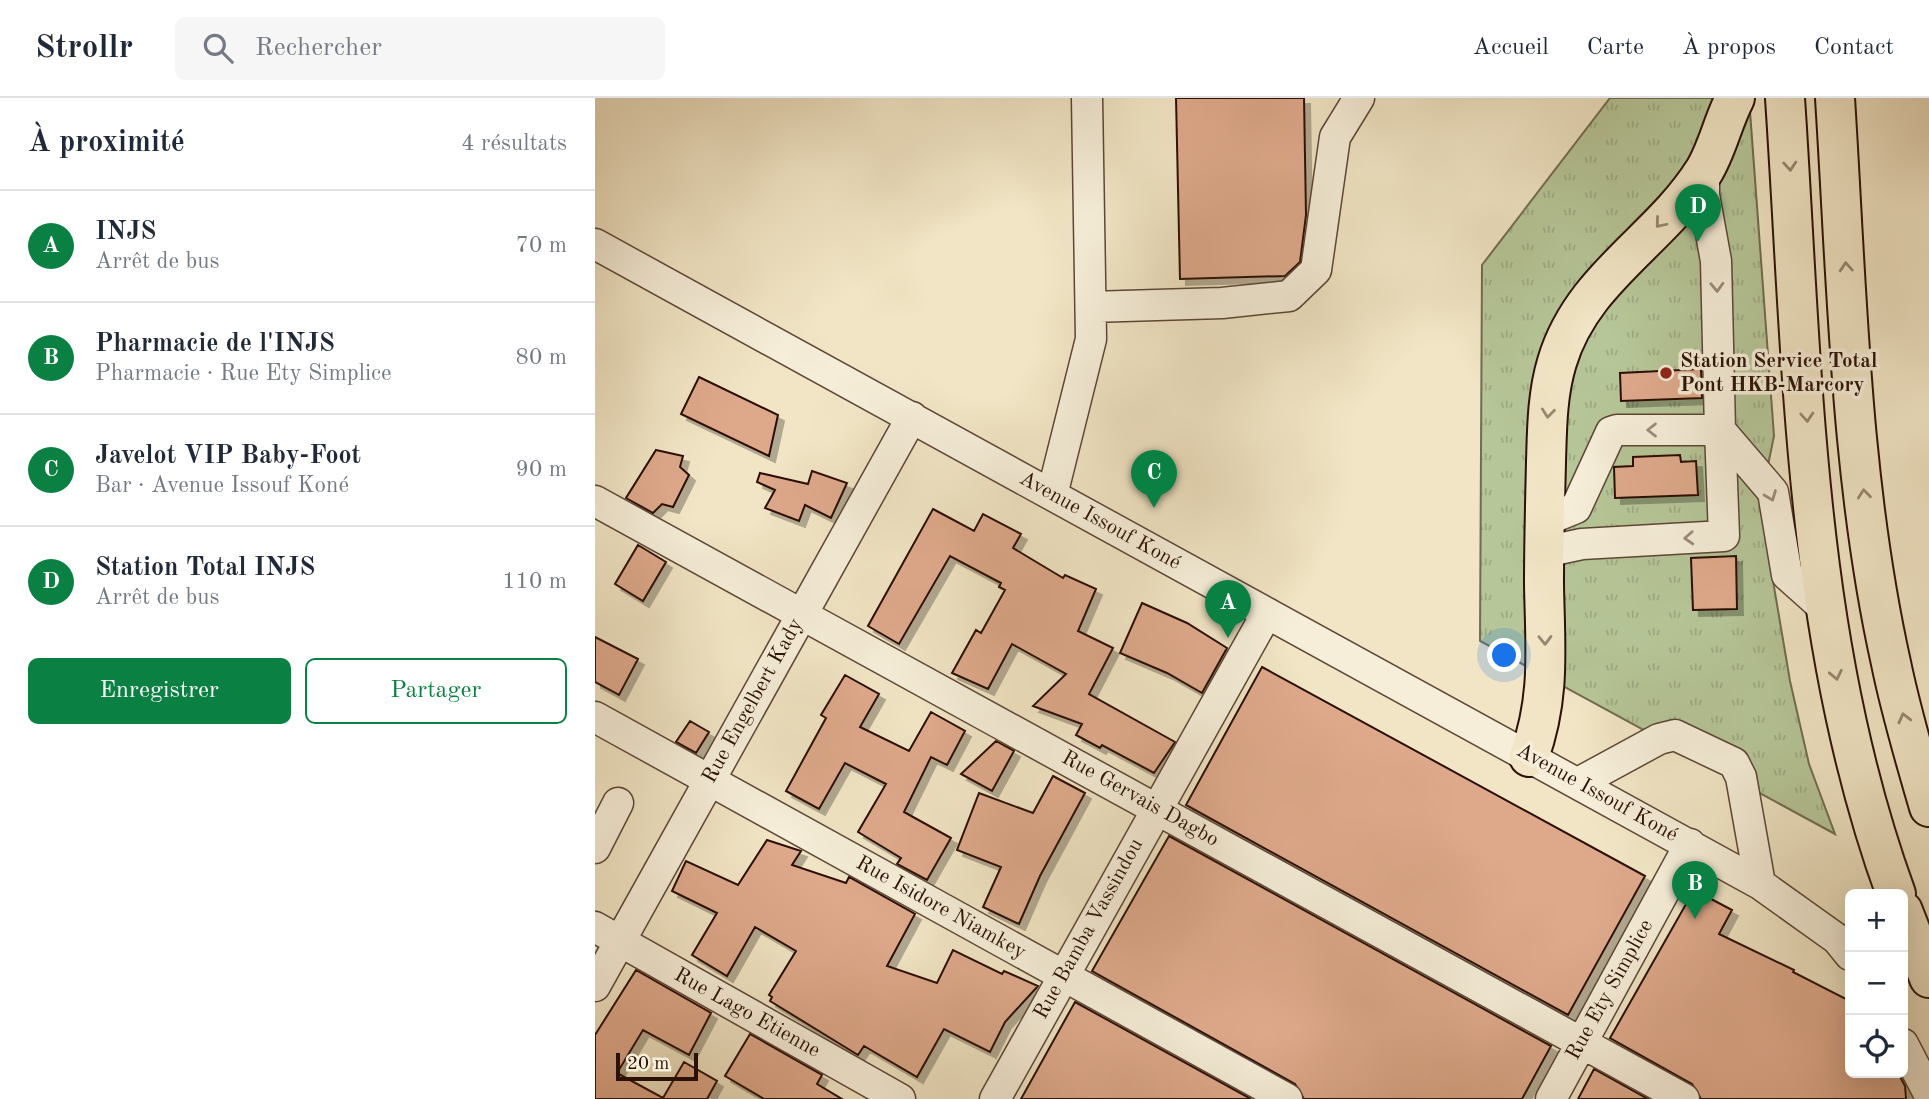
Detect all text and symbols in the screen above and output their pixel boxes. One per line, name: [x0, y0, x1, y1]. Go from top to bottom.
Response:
search box: [175, 17, 665, 80]
icon: search: [199, 29, 237, 67]
text: Strollr: [35, 32, 133, 65]
text: Rechercher: [255, 35, 382, 61]
text: Accueil: [1473, 36, 1549, 60]
text: Carte: [1587, 36, 1644, 60]
text: À propos: [1682, 36, 1776, 60]
text: Contact: [1814, 36, 1894, 60]
text: À proximité: [28, 128, 185, 158]
text: 4 résultats: [461, 132, 567, 155]
one-way arrow: [1782, 161, 1797, 172]
pin: D: [1675, 184, 1721, 242]
one-way arrow: [1656, 215, 1668, 228]
text: INJS: [95, 219, 156, 245]
text: A: [42, 234, 60, 257]
text: 70 m: [516, 234, 567, 257]
text: Arrêt de bus: [95, 250, 220, 273]
one-way arrow: [1839, 261, 1854, 272]
one-way arrow: [1709, 282, 1724, 293]
text: Pharmacie de l'INJS: [95, 331, 335, 357]
text: B: [43, 346, 59, 369]
text: 80 m: [516, 346, 567, 369]
place label: Station Service Total Pont HKB-Marcory: [1680, 351, 1877, 396]
text: Pharmacie · Rue Ety Simplice: [95, 362, 392, 385]
marker: Station Service Total Pont HKB-Marcory: [1658, 365, 1674, 381]
one-way arrow: [1541, 408, 1556, 419]
one-way arrow: [1799, 412, 1814, 423]
one-way arrow: [1646, 422, 1657, 438]
text: Javelot VIP Baby-Foot: [95, 443, 361, 469]
pin: C: [1131, 450, 1177, 508]
text: C: [43, 458, 59, 481]
text: 90 m: [516, 458, 567, 481]
street label: Avenue Issouf Koné: [1016, 468, 1184, 574]
text: Bar · Avenue Issouf Koné: [95, 474, 349, 497]
one-way arrow: [1857, 488, 1872, 500]
one-way arrow: [1763, 489, 1777, 501]
one-way arrow: [1683, 531, 1694, 546]
text: Station Total INJS: [95, 555, 315, 581]
text: D: [42, 570, 60, 593]
text: 110 m: [502, 570, 567, 593]
pin: A: [1205, 580, 1251, 638]
text: Arrêt de bus: [95, 586, 220, 609]
street label: Rue Engelbert Kady: [699, 615, 807, 787]
one-way arrow: [1538, 635, 1553, 646]
your location: [1487, 638, 1521, 672]
button: Enregistrer: [28, 658, 291, 724]
button: Partager: [305, 658, 567, 724]
one-way arrow: [1827, 669, 1842, 681]
one-way arrow: [1898, 712, 1912, 724]
street label: Avenue Issouf Koné: [1513, 740, 1681, 846]
street label: Rue Gervais Dagbo: [1058, 747, 1222, 851]
street label: Rue Bamba Vassindou: [1031, 835, 1147, 1023]
street label: Rue Isidore Niamkey: [852, 853, 1030, 963]
pin: B: [1672, 861, 1718, 919]
map controls: [1845, 889, 1908, 1078]
button: +: [1845, 889, 1908, 952]
street label: Rue Ety Simplice: [1563, 916, 1657, 1064]
button: −: [1845, 952, 1908, 1015]
street label: Rue Lago Etienne: [670, 964, 824, 1062]
button: locate: [1845, 1015, 1908, 1078]
scale bar: [616, 1050, 698, 1082]
text: 20 m: [627, 1055, 669, 1074]

